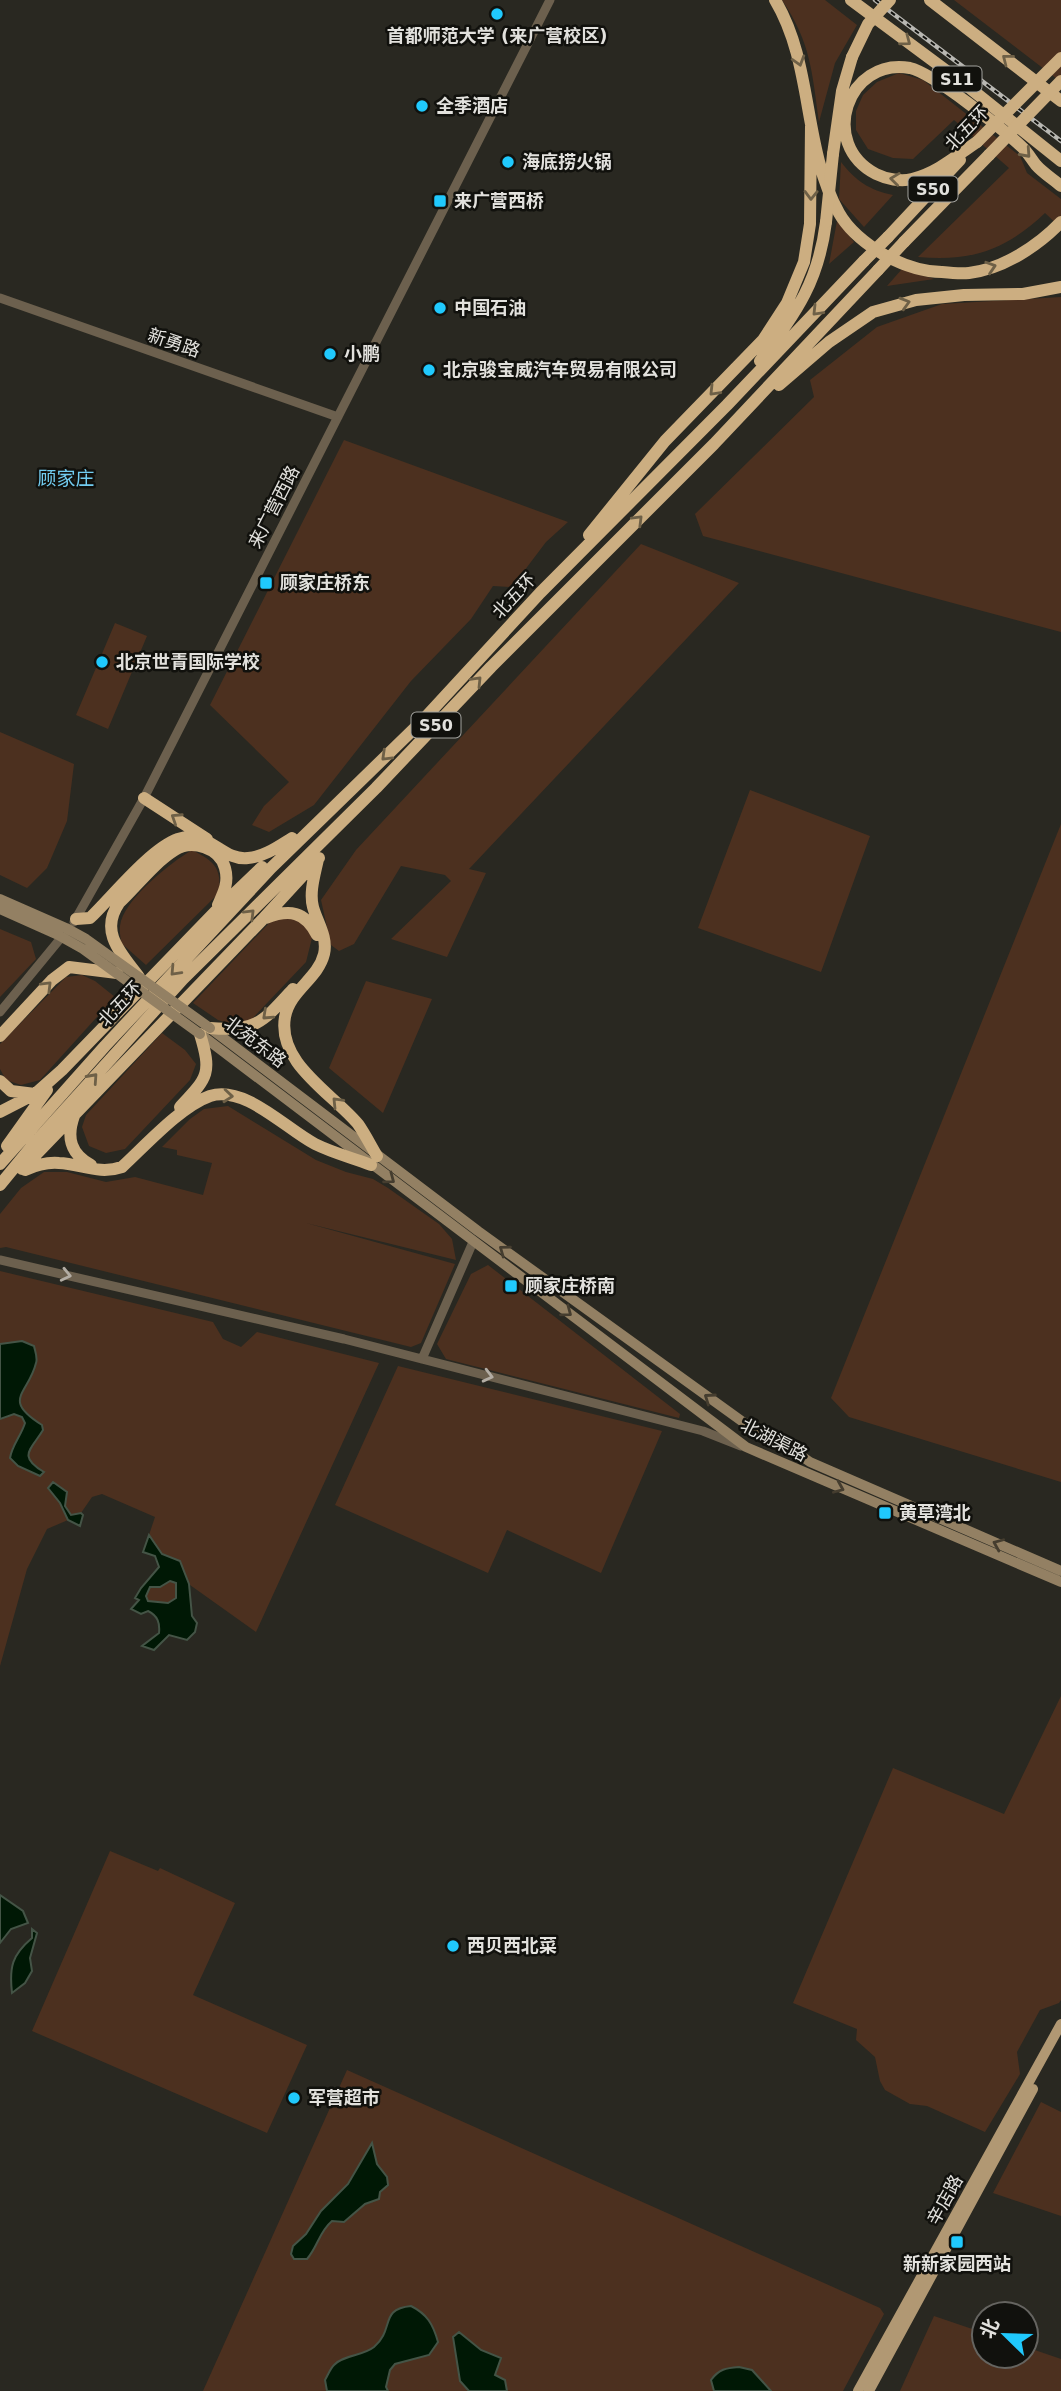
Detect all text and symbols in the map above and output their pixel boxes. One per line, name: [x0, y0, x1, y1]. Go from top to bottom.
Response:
marker: 首都师范大学 (来广营校区): [489, 6, 505, 22]
place label: 首都师范大学 (来广营校区): [387, 25, 607, 46]
one-way arrow: [898, 32, 911, 45]
one-way arrow: [791, 55, 806, 67]
one-way arrow: [1002, 55, 1015, 68]
road number: S11: [932, 66, 982, 92]
place label: 全季酒店: [436, 95, 508, 116]
marker: 全季酒店: [414, 98, 430, 114]
street label: 北五环: [940, 101, 993, 154]
one-way arrow: [1018, 145, 1030, 158]
place label: 海底捞火锅: [522, 151, 612, 172]
marker: 海底捞火锅: [500, 154, 516, 170]
one-way arrow: [889, 171, 901, 186]
road number: S50: [908, 176, 958, 202]
place label: 来广营西桥: [454, 190, 544, 211]
one-way arrow: [803, 190, 819, 200]
marker: 来广营西桥: [432, 193, 448, 209]
one-way arrow: [984, 260, 996, 275]
place label: 中国石油: [454, 297, 526, 318]
one-way arrow: [899, 297, 911, 312]
marker: 中国石油: [432, 300, 448, 316]
one-way arrow: [812, 303, 825, 316]
street label: 新勇路: [145, 324, 203, 361]
place label: 小鹏: [344, 343, 380, 364]
marker: 小鹏: [322, 346, 338, 362]
place label: 北京骏宝威汽车贸易有限公司: [443, 359, 677, 380]
marker: 北京骏宝威汽车贸易有限公司: [421, 362, 437, 378]
one-way arrow: [709, 383, 722, 396]
street label: 来广营西路: [244, 462, 303, 552]
district label: 顾家庄: [37, 467, 95, 489]
one-way arrow: [630, 515, 643, 528]
street label: 北五环: [488, 569, 540, 623]
place label: 顾家庄桥东: [280, 572, 370, 593]
marker: 顾家庄桥东: [258, 575, 274, 591]
place label: 北京世青国际学校: [116, 651, 260, 672]
marker: 北京世青国际学校: [94, 654, 110, 670]
one-way arrow: [469, 676, 482, 689]
road number: S50: [412, 712, 460, 738]
one-way arrow: [381, 747, 394, 760]
one-way arrow: [170, 814, 183, 827]
one-way arrow: [241, 909, 254, 922]
one-way arrow: [171, 963, 184, 976]
street label: 北五环: [94, 977, 146, 1031]
one-way arrow: [38, 981, 51, 994]
one-way arrow: [262, 1007, 275, 1019]
street label: 北苑东路: [220, 1012, 290, 1072]
one-way arrow: [85, 1074, 97, 1087]
one-way arrow: [223, 1088, 234, 1103]
one-way arrow: [332, 1097, 345, 1110]
one-way arrow: [383, 1171, 395, 1184]
one-way arrow: [499, 1246, 512, 1259]
one-way arrow: [60, 1267, 72, 1282]
place label: 顾家庄桥南: [525, 1275, 615, 1296]
marker: 顾家庄桥南: [503, 1278, 519, 1294]
one-way arrow: [559, 1304, 572, 1317]
one-way arrow: [482, 1368, 494, 1382]
one-way arrow: [704, 1394, 717, 1406]
street label: 北湖渠路: [737, 1414, 811, 1465]
one-way arrow: [831, 1480, 844, 1494]
place label: 黄草湾北: [899, 1502, 971, 1523]
marker: 黄草湾北: [877, 1505, 893, 1521]
one-way arrow: [993, 1538, 1006, 1552]
place label: 西贝西北菜: [467, 1935, 557, 1956]
marker: 西贝西北菜: [445, 1938, 461, 1954]
place label: 军营超市: [308, 2087, 380, 2108]
marker: 军营超市: [286, 2090, 302, 2106]
street label: 辛店路: [922, 2171, 967, 2228]
marker: 新新家园西站: [949, 2234, 965, 2250]
place label: 新新家园西站: [903, 2253, 1011, 2274]
north arrow: [970, 2300, 1040, 2370]
text: 北: [976, 2315, 1003, 2341]

